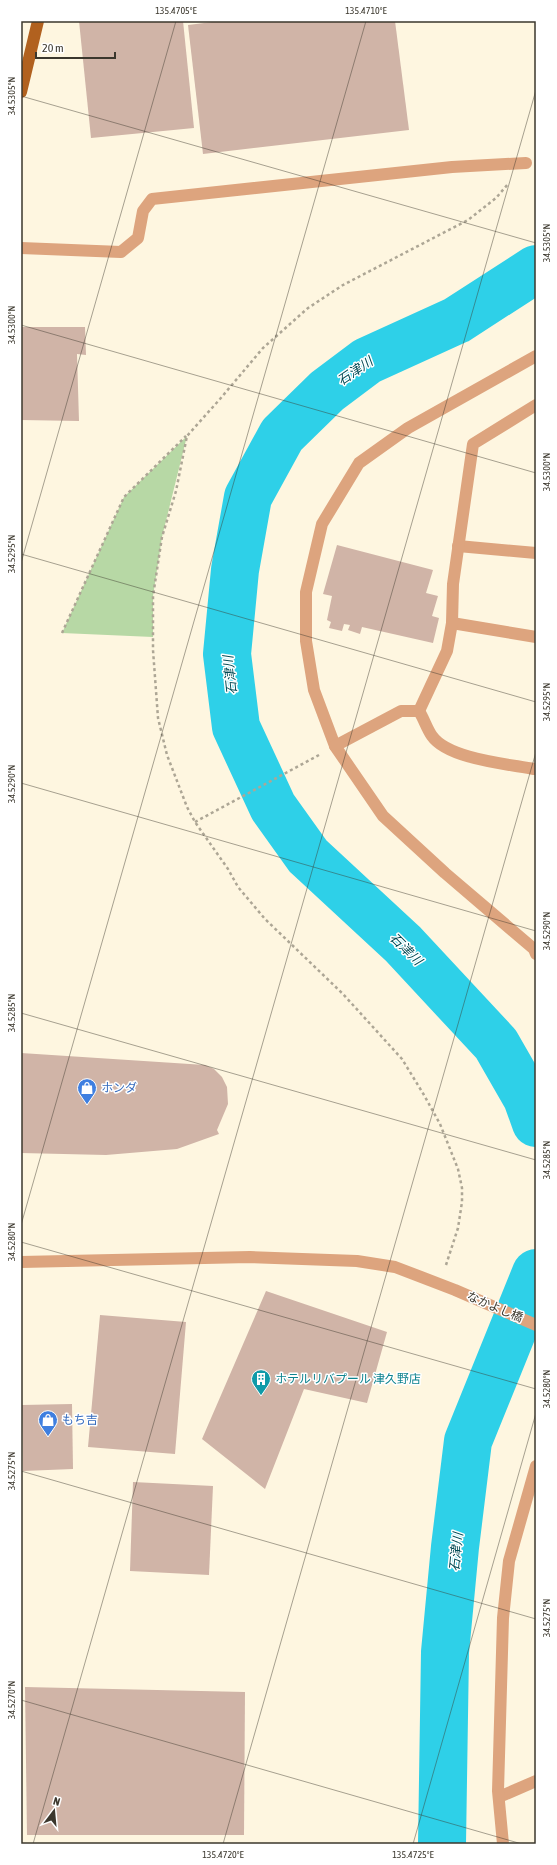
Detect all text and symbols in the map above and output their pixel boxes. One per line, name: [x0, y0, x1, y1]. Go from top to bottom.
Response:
text: 135.4705°E: [155, 5, 198, 16]
text: 135.4710°E: [345, 5, 388, 16]
scale bar: [36, 34, 115, 60]
text: 20 m: [42, 41, 64, 55]
text: 34.5305°N: [6, 77, 17, 115]
text: 34.5305°N: [541, 224, 552, 262]
text: 34.5300°N: [6, 306, 17, 344]
water label: 石津川: [335, 353, 377, 388]
text: 34.5300°N: [541, 453, 552, 491]
text: 34.5295°N: [6, 535, 17, 573]
water label: 石津川: [220, 653, 239, 695]
text: 34.5295°N: [541, 683, 552, 721]
text: 34.5290°N: [6, 765, 17, 803]
text: 34.5290°N: [541, 912, 552, 950]
water label: 石津川: [387, 930, 427, 970]
text: 34.5285°N: [6, 994, 17, 1032]
shop icon: ホンダ: [76, 1077, 98, 1105]
place label: ホンダ: [101, 1081, 137, 1095]
text: 34.5285°N: [541, 1141, 552, 1179]
text: 34.5280°N: [6, 1223, 17, 1261]
street label: なかよし橋: [465, 1289, 525, 1325]
building icon: ホテルリバプール 津久野店: [250, 1368, 272, 1396]
text: 34.5280°N: [541, 1370, 552, 1408]
place label: ホテルリバプール 津久野店: [275, 1372, 421, 1386]
shop icon: もち吉: [37, 1409, 59, 1437]
place label: もち吉: [62, 1413, 98, 1427]
text: 34.5275°N: [6, 1452, 17, 1490]
water label: 石津川: [447, 1530, 466, 1572]
text: 34.5275°N: [541, 1599, 552, 1637]
text: 34.5270°N: [6, 1681, 17, 1719]
north arrow: [34, 1791, 74, 1831]
text: N: [52, 1795, 62, 1808]
text: 135.4720°E: [202, 1849, 245, 1860]
text: 135.4725°E: [392, 1849, 435, 1860]

